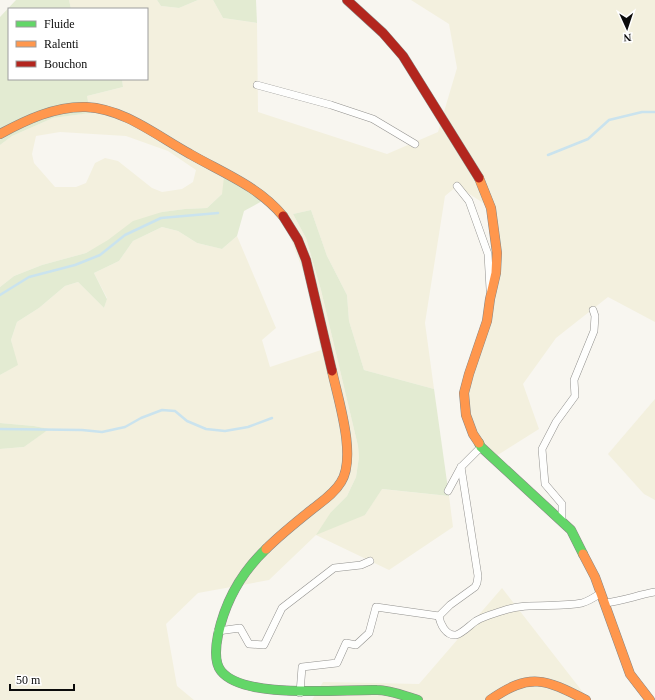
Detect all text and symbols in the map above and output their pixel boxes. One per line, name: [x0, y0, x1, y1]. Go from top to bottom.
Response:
legend: [8, 8, 148, 80]
north arrow: [607, 8, 647, 48]
text: Fluide: [44, 17, 75, 31]
text: N: [623, 32, 632, 44]
text: Ralenti: [44, 37, 79, 51]
text: Bouchon: [44, 57, 87, 71]
scale bar: [10, 666, 74, 692]
text: 50 m: [16, 673, 41, 687]

